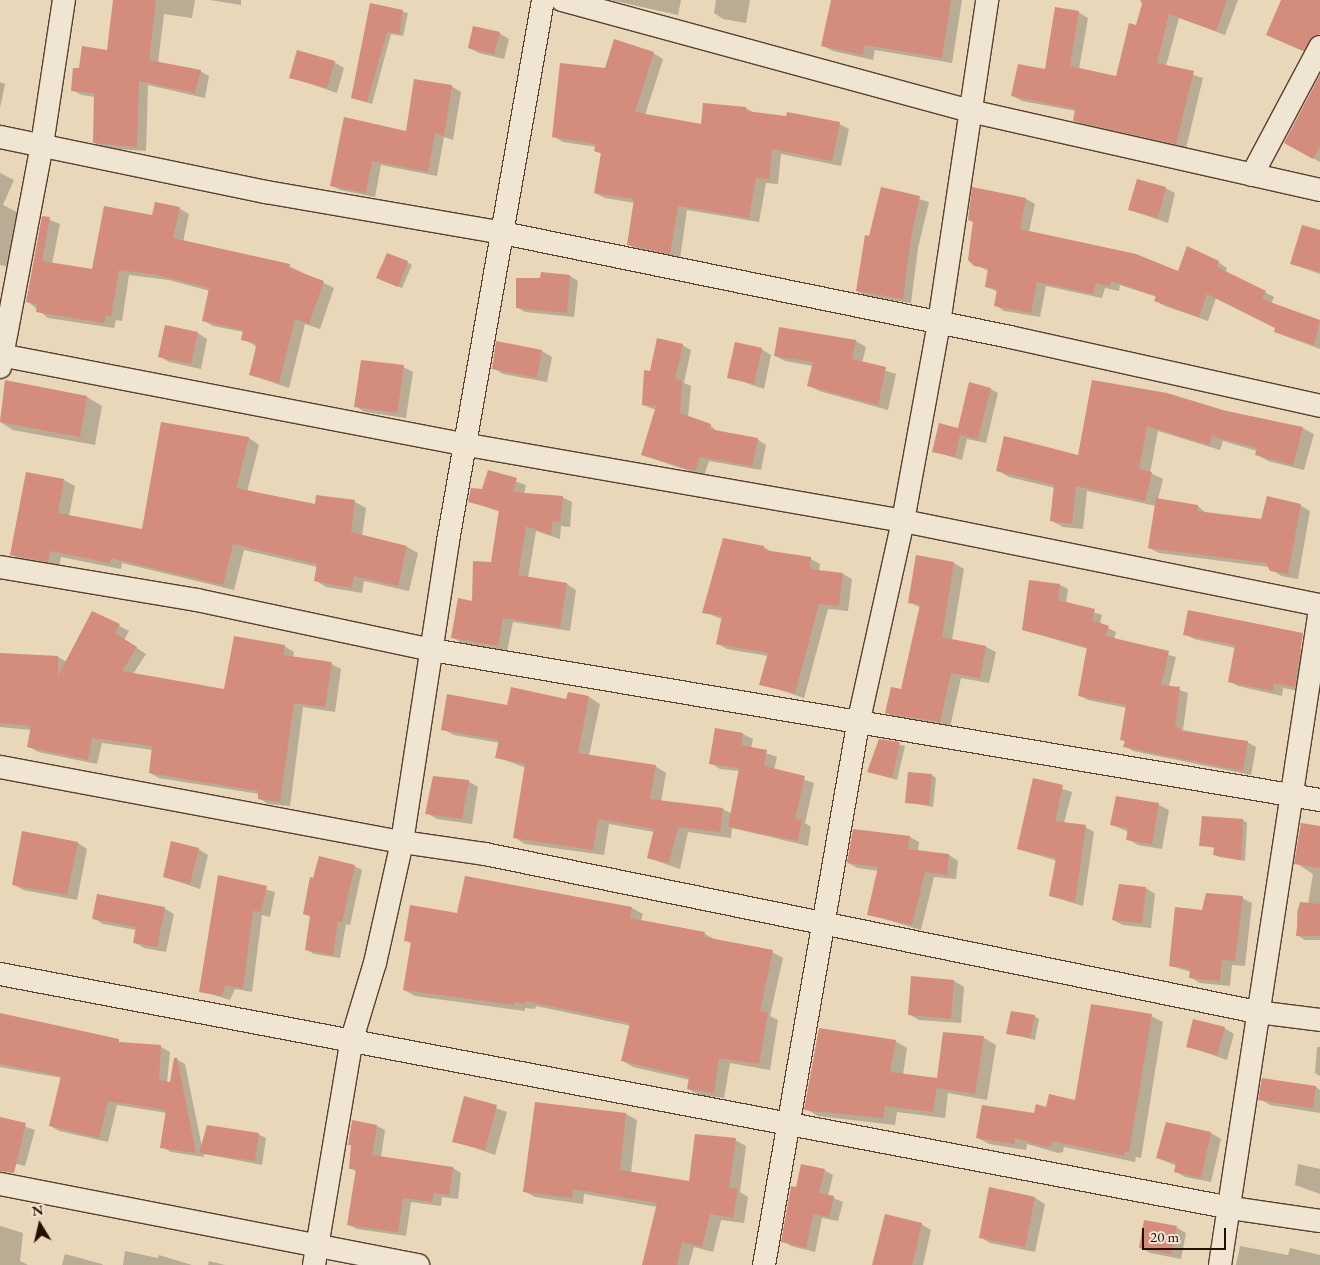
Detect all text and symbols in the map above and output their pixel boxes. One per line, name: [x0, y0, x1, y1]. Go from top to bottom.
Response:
north arrow: [15, 1200, 65, 1250]
text: N: [31, 1200, 45, 1220]
scale bar: [1145, 1218, 1229, 1250]
text: 20 m: [1150, 1227, 1179, 1246]

